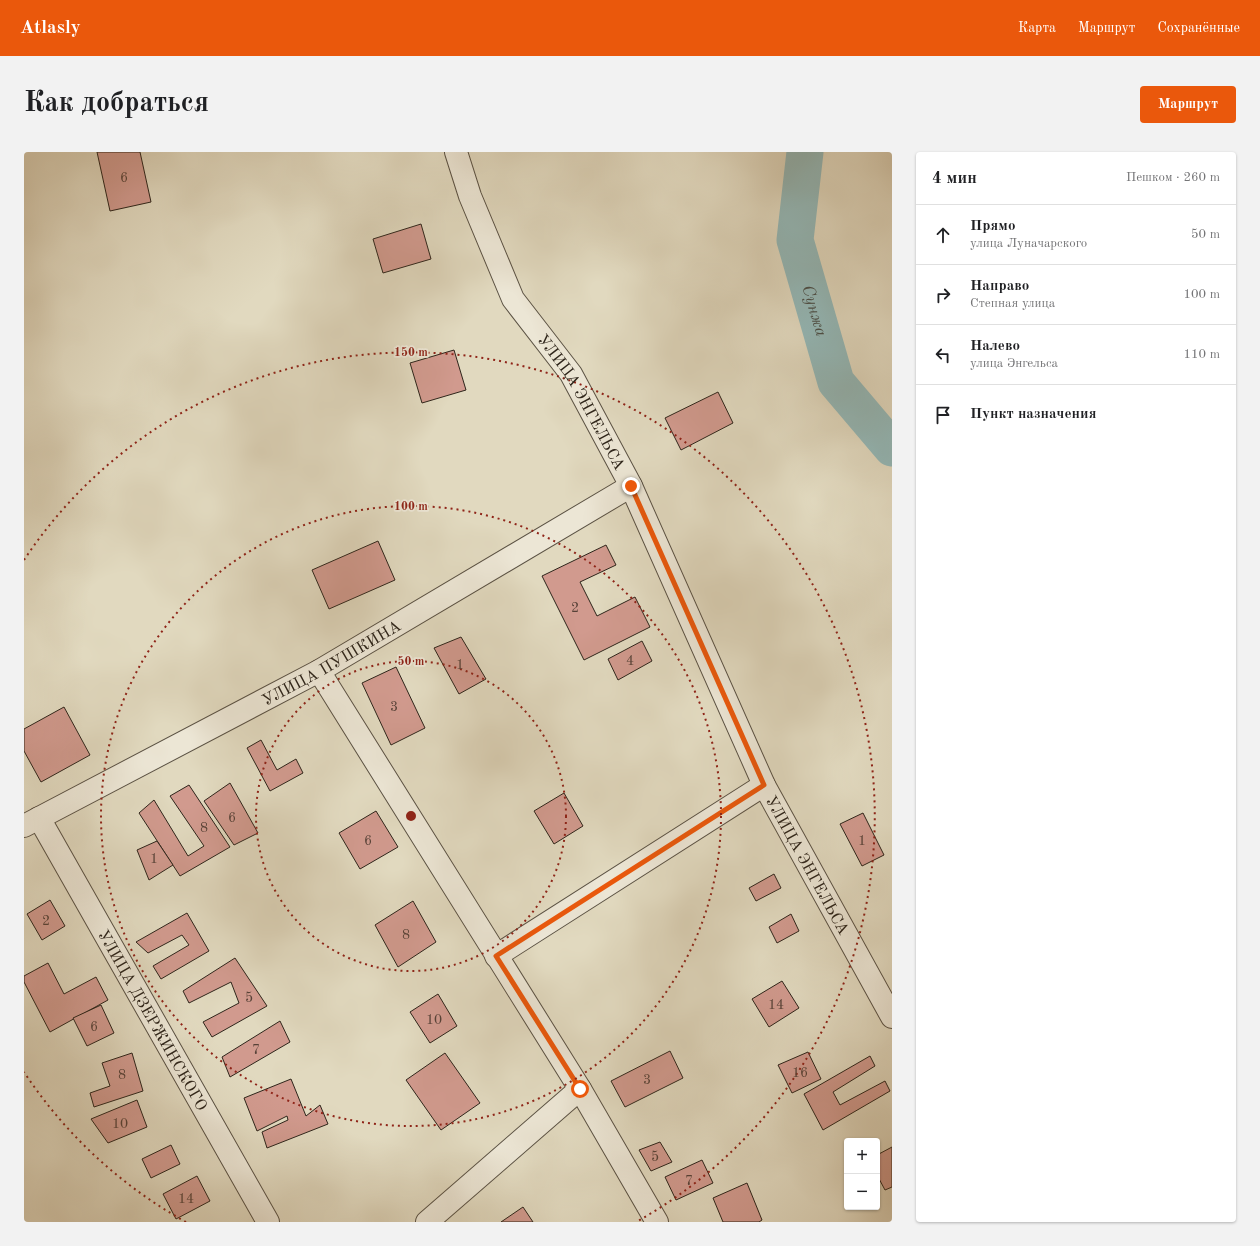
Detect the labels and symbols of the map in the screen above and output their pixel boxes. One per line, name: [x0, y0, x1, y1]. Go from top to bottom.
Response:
house number: 6: [120, 171, 128, 185]
water label: Сунжа: [798, 283, 829, 339]
street label: УЛИЦА ЭНГЕЛЬСА: [534, 332, 627, 473]
text: 150 m: [394, 346, 428, 359]
route end: [622, 477, 640, 495]
text: 100 m: [394, 501, 428, 513]
house number: 2: [571, 601, 579, 615]
street label: УЛИЦА ПУШКИНА: [260, 618, 404, 709]
house number: 4: [626, 654, 634, 668]
text: 50 m: [398, 655, 425, 668]
house number: 1: [456, 658, 464, 672]
house number: 3: [390, 700, 398, 714]
street label: УЛИЦА ЭНГЕЛЬСА: [762, 794, 851, 938]
centre of rings: [404, 809, 418, 823]
house number: 6: [228, 811, 236, 825]
house number: 8: [200, 821, 208, 835]
house number: 6: [364, 834, 372, 848]
house number: 1: [858, 834, 866, 848]
house number: 1: [150, 852, 158, 866]
house number: 2: [42, 914, 50, 928]
street label: УЛИЦА ДЗЕРЖИНСКОГО: [94, 928, 209, 1114]
house number: 8: [402, 928, 410, 942]
house number: 5: [245, 991, 253, 1005]
house number: 14: [768, 998, 784, 1012]
house number: 10: [426, 1013, 442, 1027]
house number: 6: [90, 1020, 98, 1034]
house number: 7: [252, 1043, 260, 1057]
house number: 16: [792, 1066, 808, 1080]
house number: 8: [118, 1068, 126, 1082]
house number: 3: [643, 1073, 651, 1087]
route start: [571, 1080, 589, 1098]
house number: 10: [112, 1117, 128, 1131]
house number: 5: [651, 1150, 659, 1164]
house number: 7: [685, 1174, 693, 1188]
house number: 14: [178, 1192, 194, 1206]

